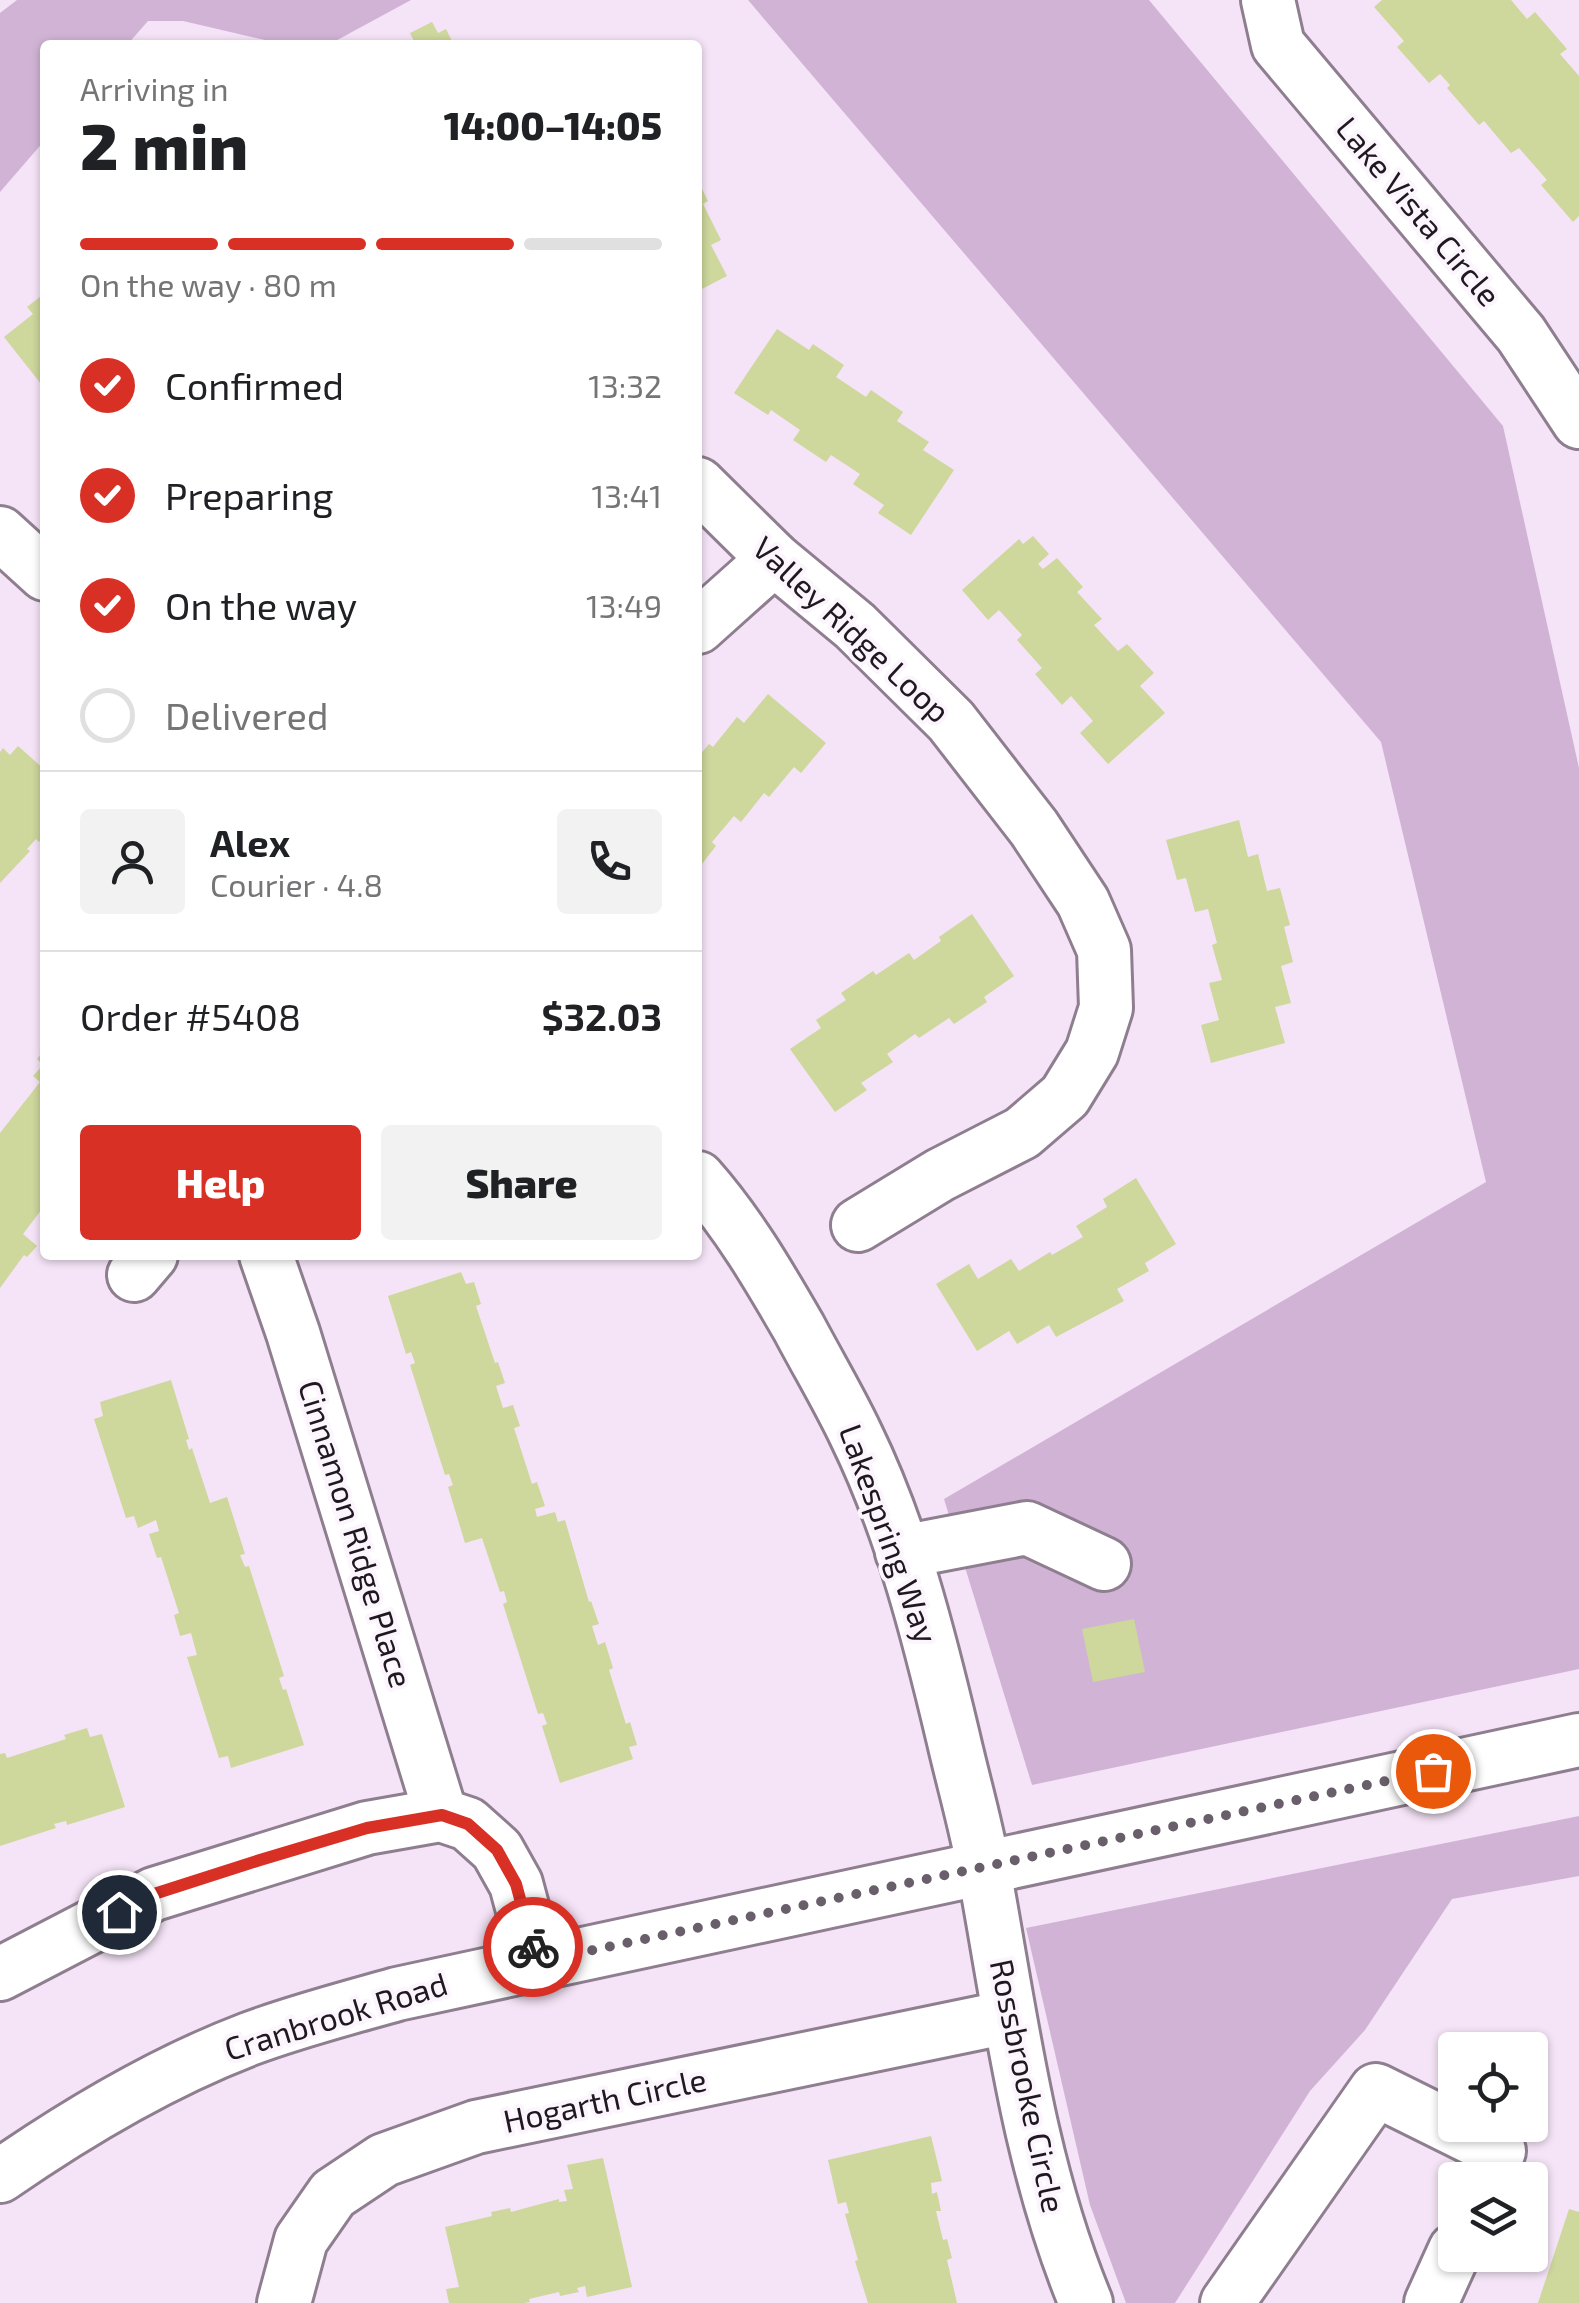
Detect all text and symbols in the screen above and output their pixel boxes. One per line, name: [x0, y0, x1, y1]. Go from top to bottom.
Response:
text: Arriving in: [80, 69, 229, 107]
text: 14:00–14:05: [444, 102, 662, 148]
text: 2 min: [80, 105, 248, 183]
street label: Lake Vista Circle: [1329, 109, 1510, 313]
text: On the way · 80 m: [80, 265, 337, 303]
icon: check: [80, 358, 135, 413]
text: Confirmed: [165, 362, 344, 408]
text: 13:32: [588, 366, 662, 404]
icon: check: [80, 468, 135, 523]
text: Preparing: [165, 472, 333, 518]
text: 13:41: [592, 476, 662, 514]
street label: Valley Ridge Loop: [746, 528, 959, 729]
icon: check: [80, 578, 135, 633]
text: On the way: [165, 582, 357, 628]
text: 13:49: [586, 586, 662, 624]
text: Delivered: [165, 692, 329, 738]
button: person: [80, 809, 185, 914]
button: phone: [557, 809, 662, 914]
text: Alex: [210, 819, 290, 865]
text: Courier · 4.8: [210, 865, 383, 903]
text: Order #5408: [80, 993, 301, 1039]
text: $32.03: [542, 993, 662, 1039]
button: Help: [80, 1125, 361, 1240]
button: Share: [381, 1125, 662, 1240]
street label: Cinnamon Ridge Place: [292, 1375, 422, 1692]
street label: Lakespring Way: [833, 1419, 947, 1648]
pin: [1391, 1729, 1476, 1814]
icon: bag: [1406, 1744, 1461, 1799]
pin: [77, 1870, 162, 1955]
icon: home: [92, 1885, 147, 1940]
courier: [483, 1897, 583, 1997]
icon: bike: [506, 1920, 561, 1975]
street label: Rossbrooke Circle: [984, 1955, 1074, 2216]
street label: Cranbrook Road: [219, 1963, 451, 2067]
map controls: [1438, 2032, 1548, 2272]
button: locate: [1438, 2032, 1548, 2142]
street label: Hogarth Circle: [500, 2059, 710, 2139]
button: layers: [1438, 2162, 1548, 2272]

